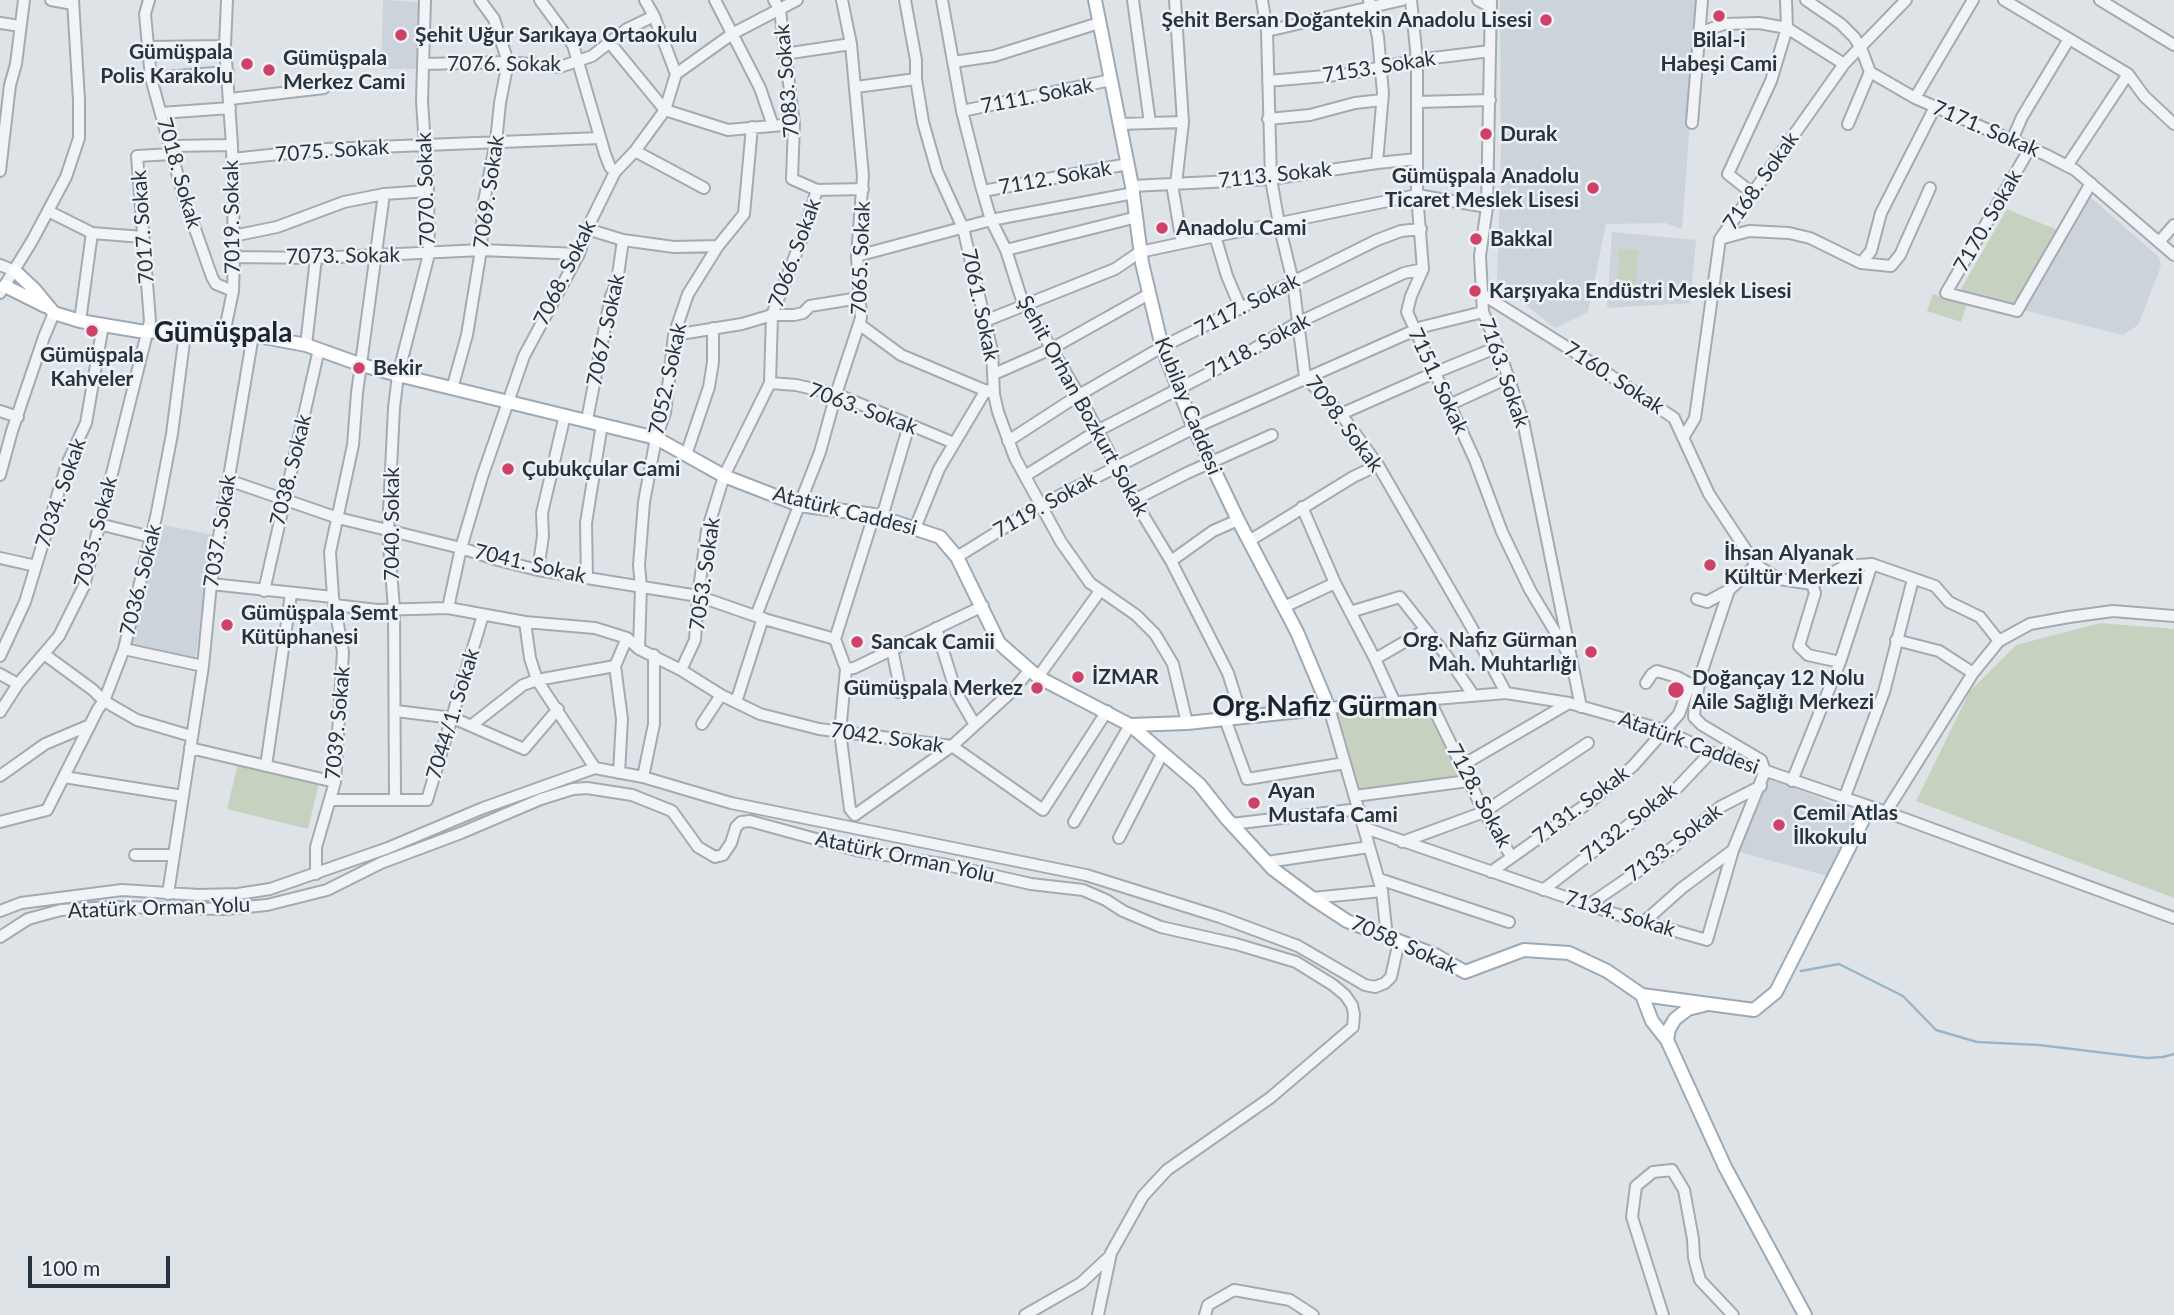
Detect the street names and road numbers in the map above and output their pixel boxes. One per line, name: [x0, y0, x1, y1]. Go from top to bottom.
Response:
street label: 7083. Sokak: [769, 23, 805, 139]
street label: 7153. Sokak: [1321, 46, 1437, 88]
street label: 7076. Sokak: [447, 51, 561, 77]
street label: 7111. Sokak: [979, 73, 1095, 119]
street label: 7171. Sokak: [1929, 95, 2043, 163]
street label: 7018. Sokak: [151, 115, 207, 231]
street label: 7168. Sokak: [1718, 127, 1804, 235]
street label: 7070. Sokak: [411, 132, 441, 246]
street label: 7075. Sokak: [274, 134, 390, 168]
street label: 7069. Sokak: [469, 134, 509, 250]
street label: 7112. Sokak: [997, 156, 1113, 200]
street label: 7113. Sokak: [1217, 157, 1333, 193]
street label: 7019. Sokak: [218, 160, 246, 274]
street label: 7170. Sokak: [1949, 165, 2027, 277]
street label: 7017. Sokak: [126, 169, 160, 285]
street label: 7066. Sokak: [764, 195, 826, 311]
street label: 7065. Sokak: [846, 201, 876, 315]
street label: 7068. Sokak: [529, 216, 601, 330]
street label: 7073. Sokak: [286, 242, 400, 270]
street label: 7061. Sokak: [956, 247, 1004, 363]
street label: 7117. Sokak: [1190, 268, 1304, 342]
street label: 7067. Sokak: [582, 272, 630, 388]
street label: Şehit Orhan Bozkurt Sokak: [1012, 291, 1154, 521]
street label: 7118. Sokak: [1202, 308, 1314, 384]
street label: 7163. Sokak: [1474, 315, 1534, 431]
street label: 7052. Sokak: [644, 321, 692, 437]
street label: 7151. Sokak: [1402, 324, 1474, 438]
street label: Kubilay Caddesi: [1149, 333, 1227, 479]
street label: 7160. Sokak: [1559, 336, 1669, 420]
street label: 7098. Sokak: [1300, 371, 1388, 477]
street label: 7063. Sokak: [805, 378, 921, 440]
street label: 7038. Sokak: [265, 412, 317, 528]
street label: 7034. Sokak: [31, 435, 91, 551]
street label: 7119. Sokak: [989, 466, 1101, 544]
street label: 7040. Sokak: [379, 467, 405, 581]
street label: 7037. Sokak: [199, 473, 241, 589]
street label: 7035. Sokak: [69, 474, 123, 590]
street label: Atatürk Caddesi: [770, 481, 920, 541]
street label: 7053. Sokak: [685, 516, 725, 632]
street label: 7036. Sokak: [115, 522, 167, 638]
street label: 7041. Sokak: [472, 539, 588, 589]
street label: 7044/1. Sokak: [421, 645, 485, 783]
street label: 7039. Sokak: [320, 665, 356, 781]
street label: Atatürk Caddesi: [1615, 706, 1763, 780]
street label: 7042. Sokak: [829, 718, 945, 758]
street label: 7128. Sokak: [1441, 740, 1517, 852]
street label: 7131. Sokak: [1528, 761, 1634, 849]
street label: 7132. Sokak: [1576, 778, 1682, 868]
street label: 7133. Sokak: [1621, 799, 1727, 887]
street label: Atatürk Orman Yolu: [813, 826, 997, 888]
street label: 7134. Sokak: [1562, 885, 1678, 943]
street label: Atatürk Orman Yolu: [67, 892, 251, 924]
street label: 7058. Sokak: [1347, 910, 1461, 980]

